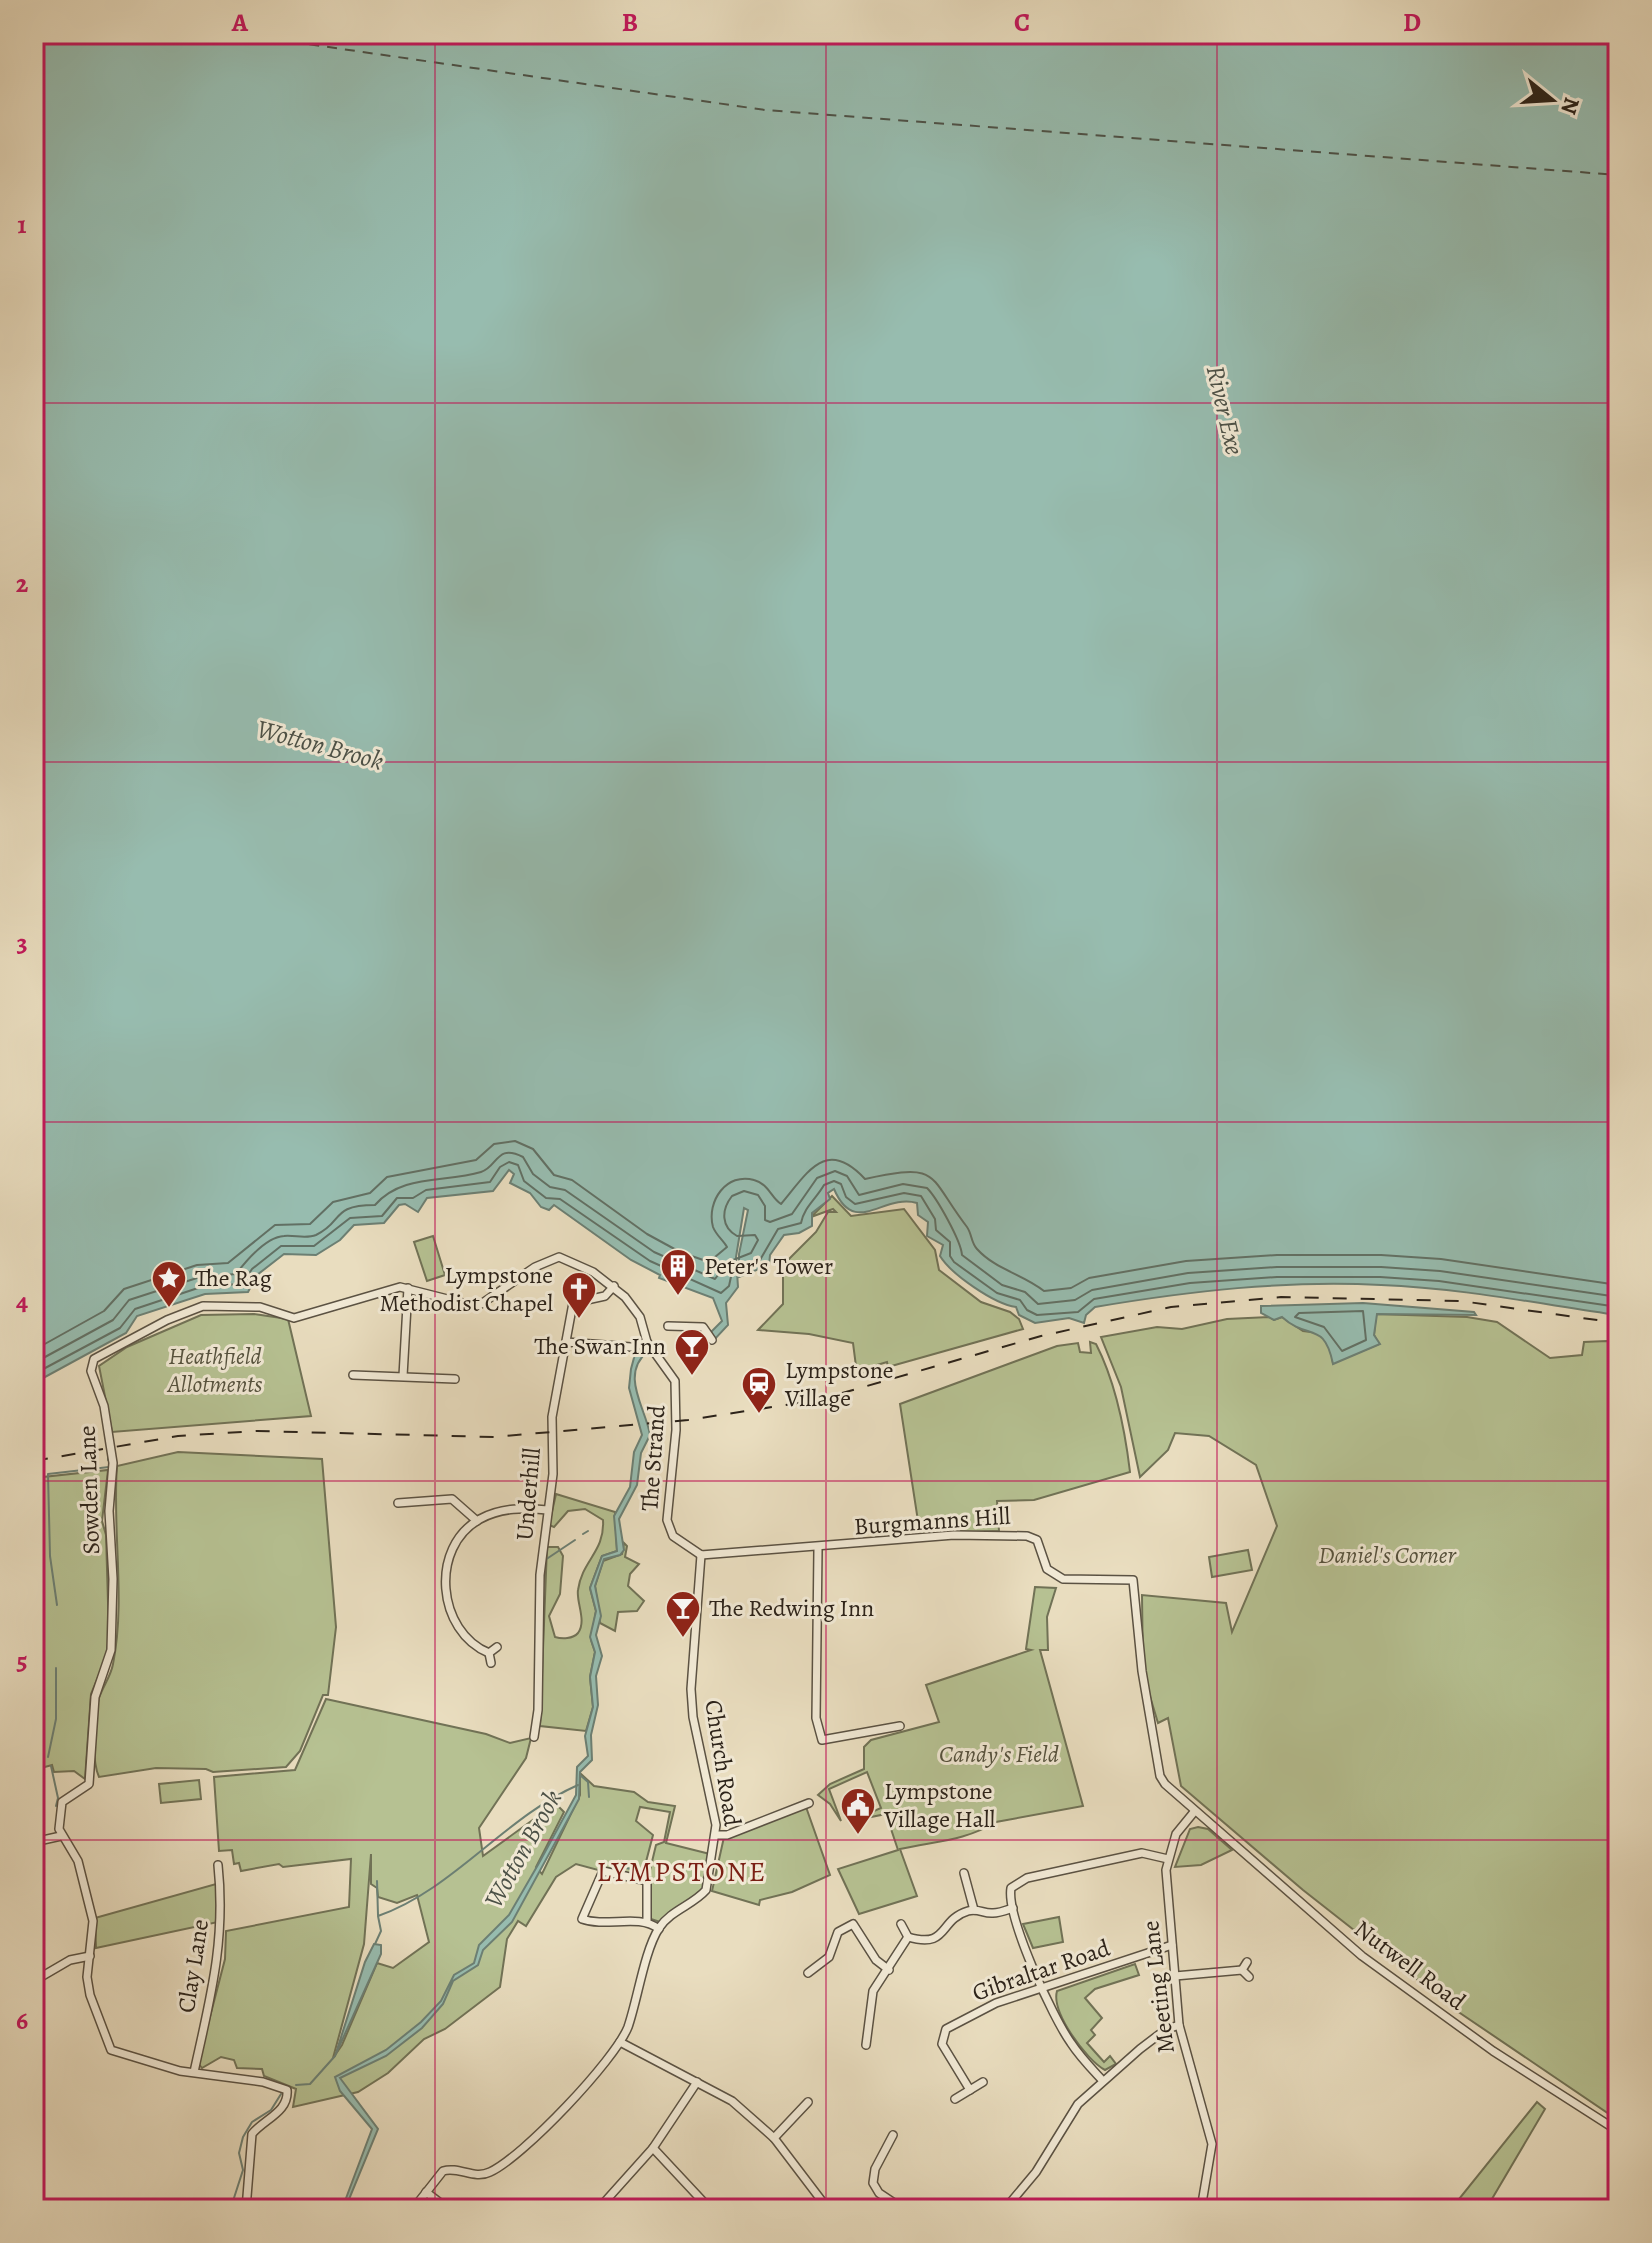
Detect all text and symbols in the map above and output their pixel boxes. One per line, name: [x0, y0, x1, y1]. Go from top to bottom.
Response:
text: A: [231, 5, 249, 40]
text: B: [622, 5, 638, 40]
text: C: [1014, 5, 1030, 40]
text: D: [1403, 5, 1421, 40]
north arrow: [1512, 60, 1592, 140]
text: N: [1553, 94, 1587, 118]
text: 1: [17, 207, 27, 242]
water label: River Exe: [1198, 362, 1252, 458]
text: 2: [16, 566, 29, 601]
water label: Wotton Brook: [253, 711, 387, 779]
text: 3: [16, 925, 28, 960]
building icon: Peter's Tower: [659, 1247, 697, 1297]
place label: Peter's Tower: [704, 1250, 833, 1282]
place icon: The Rag: [150, 1259, 188, 1309]
place label: Lympstone Methodist Chapel: [379, 1259, 553, 1319]
place label: The Rag: [195, 1262, 272, 1294]
church icon: Lympstone Methodist Chapel: [560, 1270, 598, 1320]
text: 4: [16, 1284, 28, 1319]
bar icon: The Swan Inn: [673, 1327, 711, 1377]
place label: The Swan Inn: [534, 1330, 666, 1362]
park label: Heathfield Allotments: [166, 1340, 262, 1400]
place label: Lympstone Village: [784, 1354, 894, 1414]
station icon: Lympstone Village: [740, 1365, 778, 1415]
street label: The Strand: [633, 1404, 673, 1512]
street label: Sowden Lane: [71, 1425, 107, 1555]
street label: Underhill: [508, 1446, 548, 1542]
street label: Burgmanns Hill: [853, 1500, 1011, 1542]
park label: Daniel's Corner: [1318, 1539, 1456, 1571]
bar icon: The Redwing Inn: [664, 1589, 702, 1639]
place label: The Redwing Inn: [709, 1592, 874, 1624]
text: 5: [16, 1643, 28, 1678]
street label: Church Road: [697, 1698, 749, 1829]
park label: Candy's Field: [939, 1738, 1059, 1770]
place label: Lympstone Village Hall: [883, 1775, 996, 1835]
water label: Wotton Brook: [476, 1784, 570, 1914]
public building icon: Lympstone Village Hall: [839, 1786, 877, 1836]
district label: LYMPSTONE: [597, 1853, 767, 1891]
street label: Nutwell Road: [1348, 1913, 1472, 2018]
street label: Clay Lane: [170, 1917, 216, 2015]
street label: Meeting Lane: [1134, 1919, 1182, 2055]
street label: Gibraltar Road: [968, 1931, 1114, 2008]
text: 6: [16, 2003, 28, 2038]

